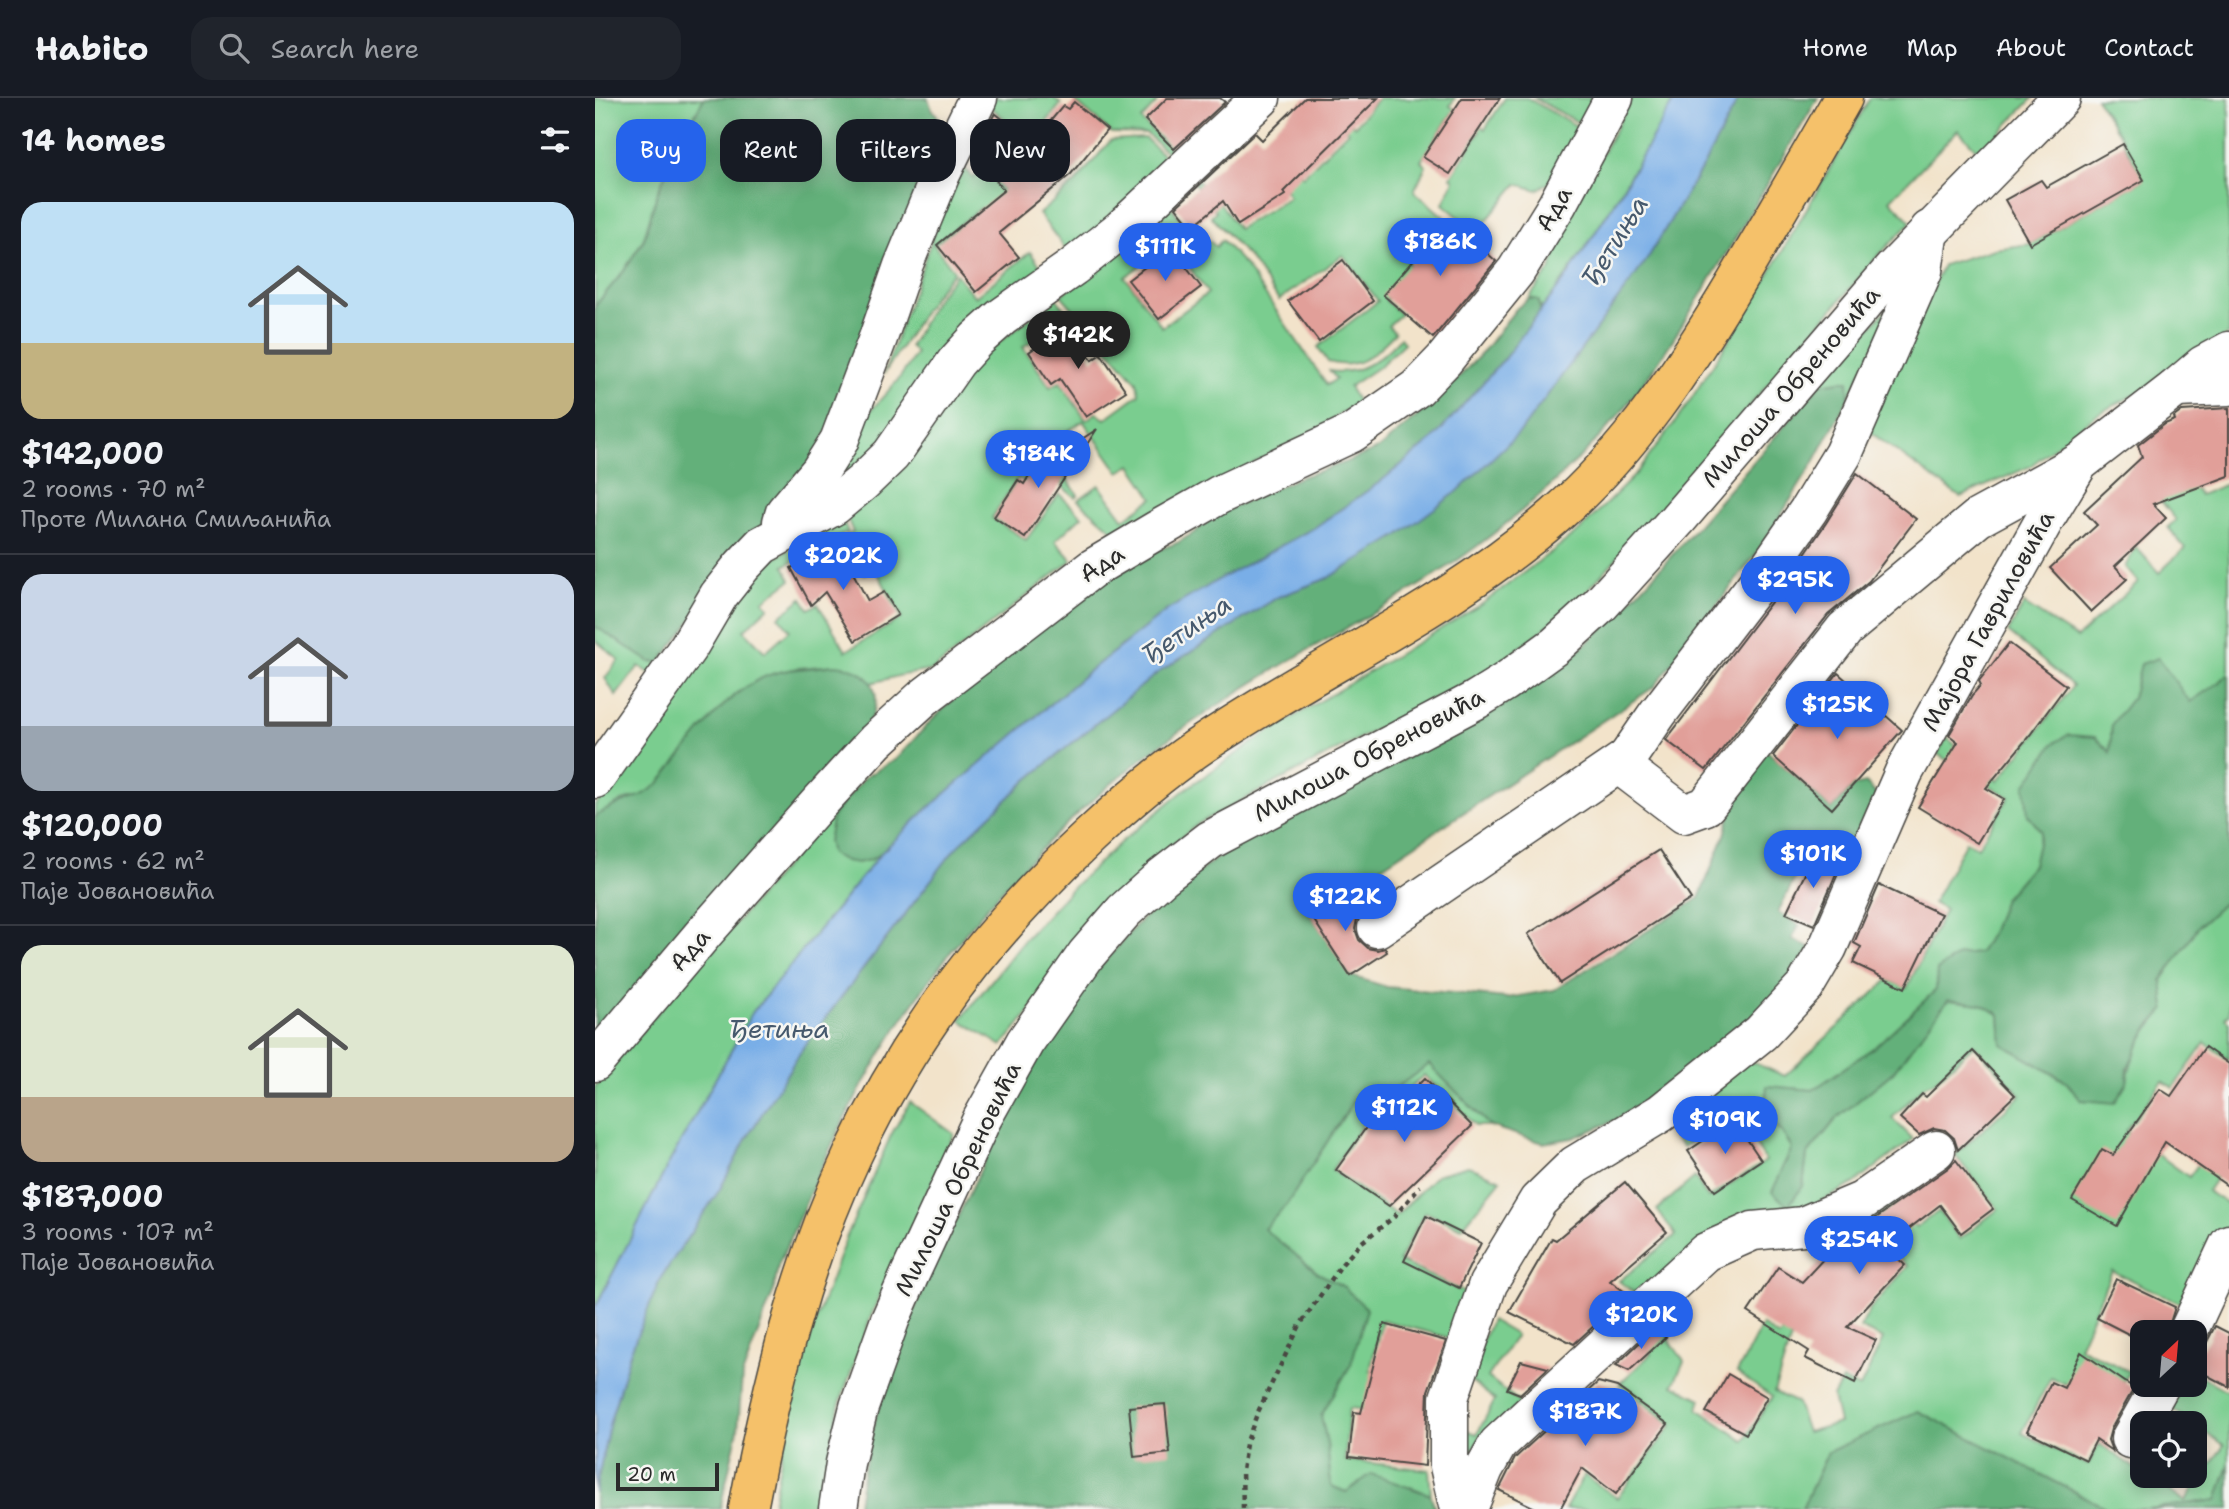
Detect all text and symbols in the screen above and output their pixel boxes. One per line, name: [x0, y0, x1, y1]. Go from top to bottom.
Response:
search box: [191, 17, 681, 80]
text: Habito: [35, 26, 149, 71]
icon: search: [215, 29, 253, 67]
text: Search here: [271, 31, 419, 66]
text: Home: [1802, 32, 1868, 64]
text: Map: [1906, 32, 1958, 64]
text: About: [1996, 32, 2066, 64]
text: Contact: [2104, 32, 2194, 64]
chip: Buy: [616, 119, 706, 182]
chip: Rent: [720, 119, 822, 182]
chip: Filters: [836, 119, 956, 182]
chip: New: [970, 119, 1070, 182]
text: 14 homes: [21, 120, 166, 161]
icon: filters: [536, 121, 574, 159]
street label: Ада: [1528, 180, 1580, 237]
water label: Ђетиња: [1572, 189, 1656, 293]
pin: $186K: [1391, 218, 1489, 278]
pin: $111K: [1116, 223, 1214, 283]
text: $186K: [1403, 226, 1477, 256]
text: $111K: [1135, 231, 1195, 261]
icon: home: [235, 247, 361, 373]
street label: Милоша Обреновића: [1695, 279, 1887, 494]
pin: $142K: [1029, 312, 1127, 371]
text: $142K: [1042, 319, 1114, 349]
pin: $184K: [989, 430, 1087, 490]
text: $142,000: [21, 433, 164, 474]
text: $184K: [1001, 438, 1075, 468]
text: 2 rooms · 70 m²: [21, 474, 206, 504]
text: Проте Милана Смиљанића: [21, 504, 331, 534]
street label: Мајора Гавриловића: [1914, 505, 2062, 737]
pin: $202K: [794, 532, 892, 592]
street label: Ада: [1073, 538, 1131, 590]
text: $202K: [804, 540, 882, 570]
pin: $295K: [1746, 556, 1844, 616]
text: $295K: [1757, 564, 1833, 594]
water label: Ђетиња: [1134, 586, 1238, 672]
icon: home: [235, 619, 361, 745]
street label: Милоша Обреновића: [1248, 681, 1490, 829]
pin: $125K: [1788, 682, 1886, 741]
text: $125K: [1802, 689, 1872, 719]
text: $120,000: [21, 805, 163, 846]
pin: $101K: [1764, 830, 1862, 890]
text: $101K: [1780, 838, 1846, 868]
text: 2 rooms · 62 m²: [21, 846, 205, 876]
pin: $122K: [1296, 874, 1394, 933]
text: Паје Јовановића: [21, 876, 214, 906]
text: $122K: [1309, 881, 1381, 911]
street label: Ада: [662, 922, 718, 978]
icon: home: [235, 990, 361, 1116]
water label: Ђетиња: [728, 1011, 830, 1046]
street label: Милоша Обреновића: [887, 1056, 1029, 1301]
pin: $112K: [1355, 1084, 1453, 1144]
text: $112K: [1371, 1092, 1437, 1122]
pin: $109K: [1676, 1096, 1774, 1156]
text: $109K: [1689, 1104, 1761, 1134]
text: $187,000: [21, 1176, 164, 1217]
pin: $254K: [1810, 1216, 1908, 1276]
text: 3 rooms · 107 m²: [21, 1217, 214, 1247]
text: $254K: [1820, 1224, 1898, 1254]
text: Паје Јовановића: [21, 1247, 214, 1277]
pin: $120K: [1592, 1292, 1690, 1351]
text: $120K: [1605, 1299, 1677, 1329]
north arrow: [2130, 1320, 2207, 1396]
map controls: [2130, 1320, 2207, 1488]
pin: $187K: [1536, 1388, 1634, 1448]
text: $187K: [1549, 1396, 1621, 1426]
button: locate: [2130, 1411, 2207, 1488]
scale bar: [616, 1460, 719, 1492]
text: 20 m: [627, 1462, 676, 1487]

